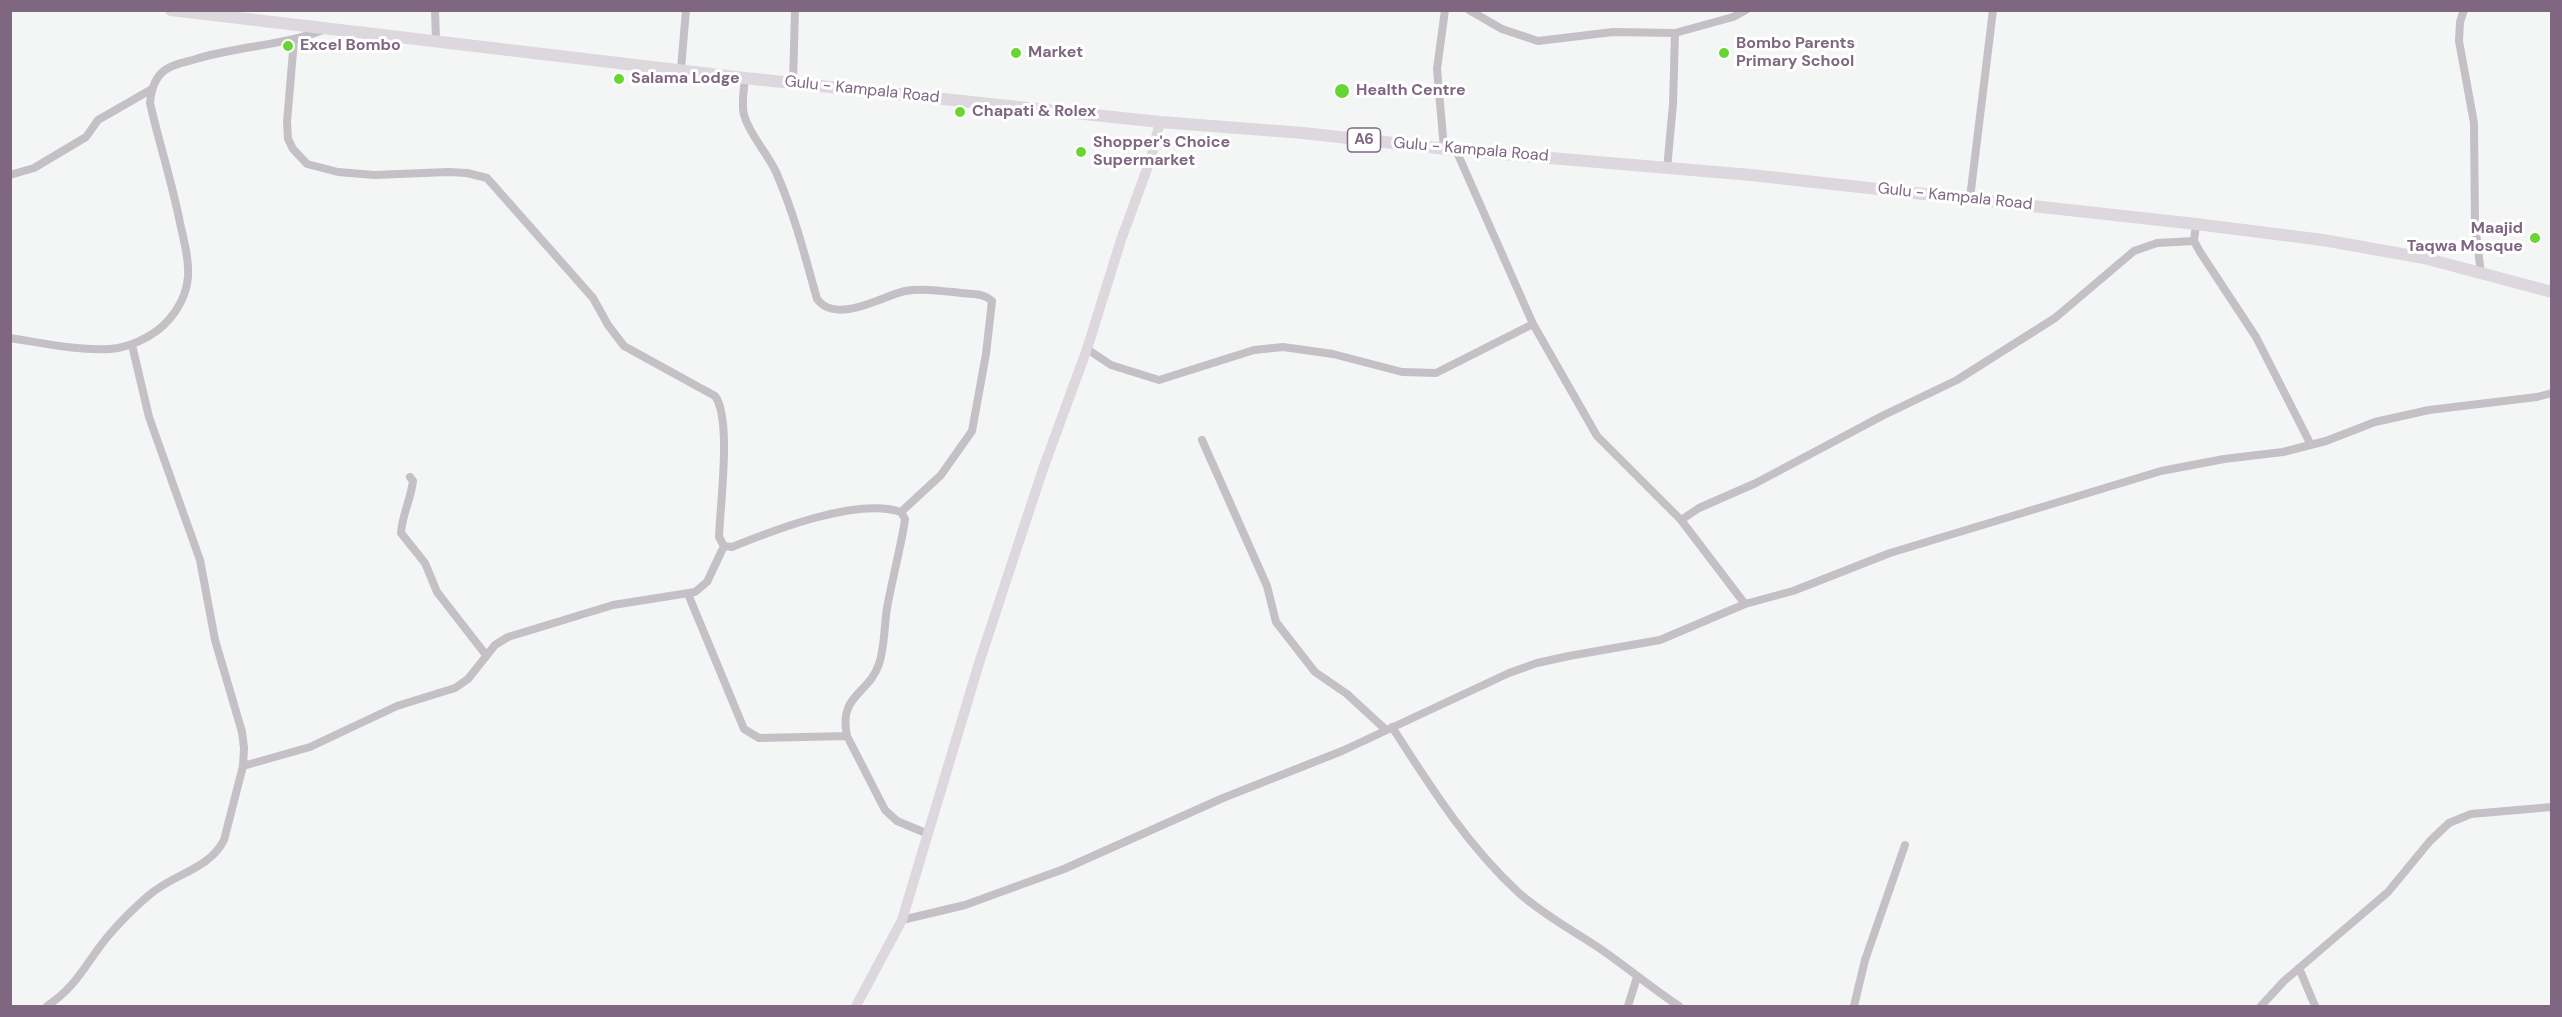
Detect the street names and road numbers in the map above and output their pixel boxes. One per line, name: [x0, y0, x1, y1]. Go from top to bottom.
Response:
street label: Gulu - Kampala Road: [784, 72, 940, 108]
road number: A6: [1348, 128, 1380, 152]
street label: Gulu - Kampala Road: [1393, 134, 1549, 166]
street label: Gulu - Kampala Road: [1877, 179, 2033, 215]

